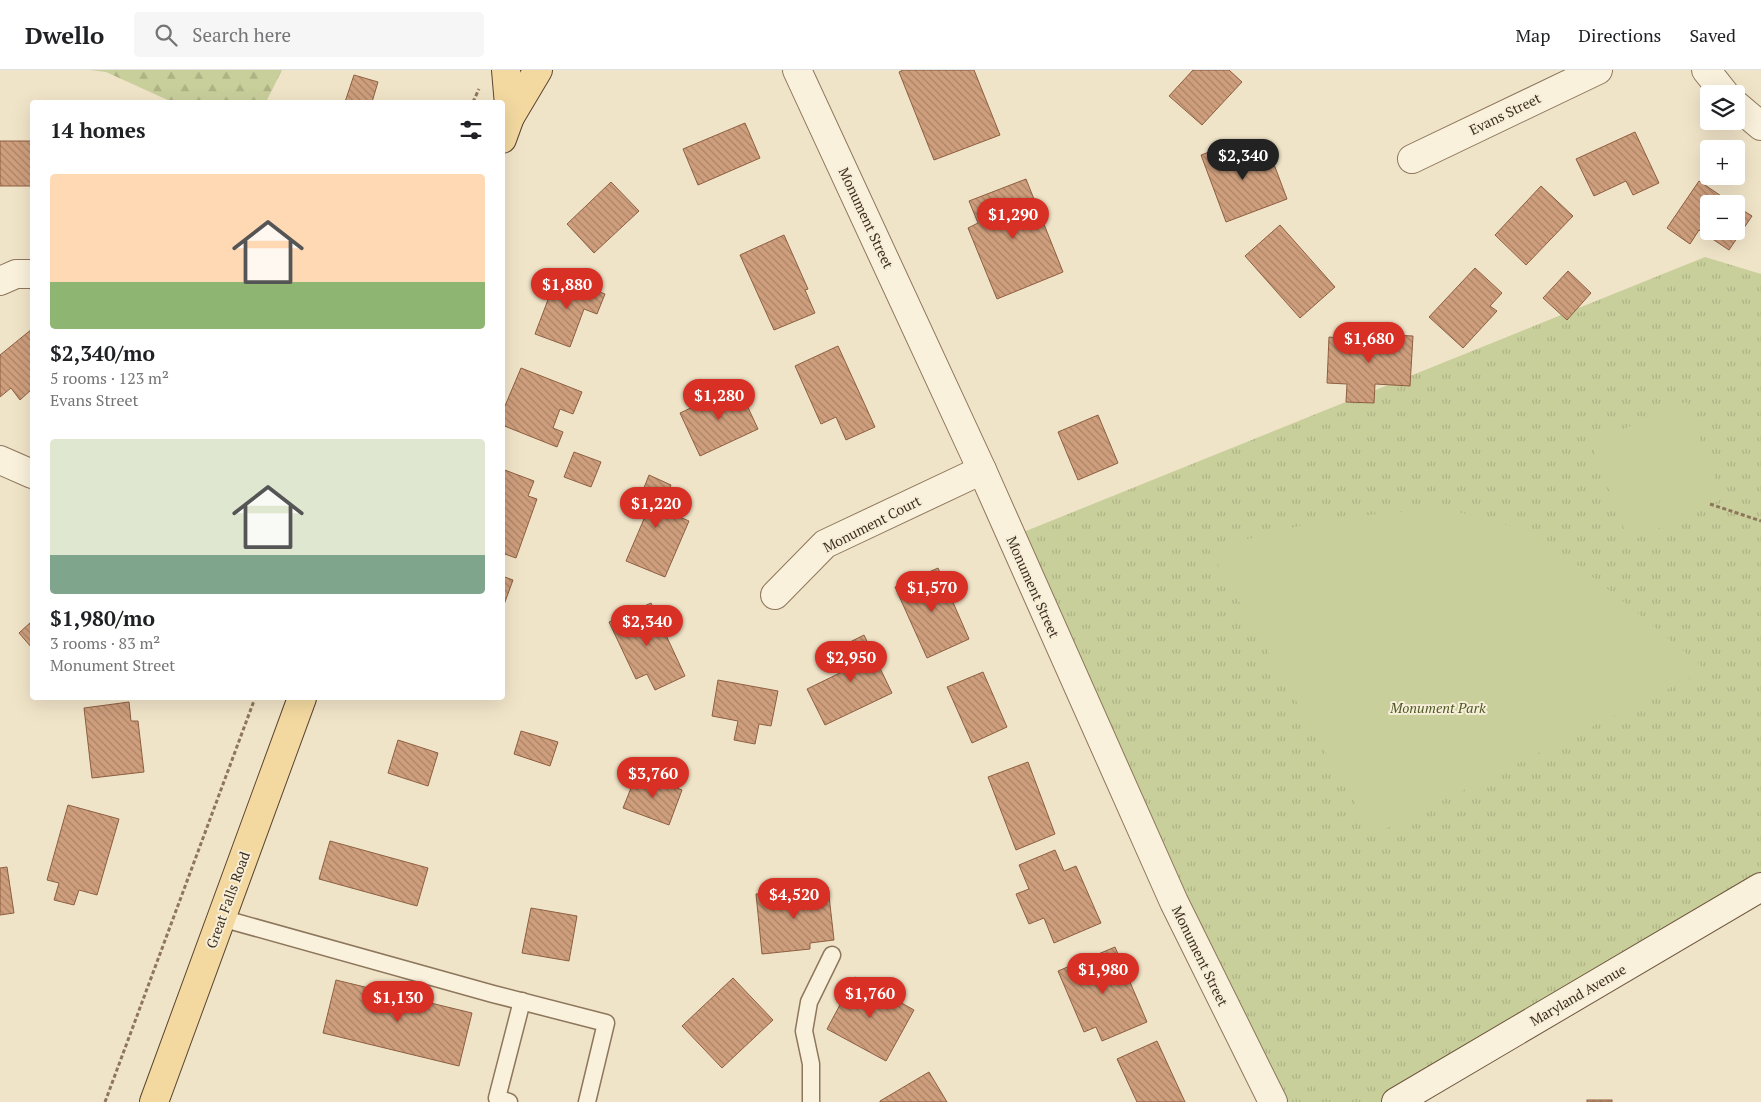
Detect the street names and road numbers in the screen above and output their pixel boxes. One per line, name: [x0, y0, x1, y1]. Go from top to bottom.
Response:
street label: Evans Street: [1466, 88, 1544, 139]
street label: Monument Street: [835, 164, 899, 272]
street label: Monument Court: [820, 490, 925, 556]
street label: Monument Street: [1002, 533, 1065, 641]
street label: Great Falls Road: [201, 849, 254, 951]
street label: Monument Street: [1168, 902, 1233, 1010]
street label: Maryland Avenue: [1526, 959, 1629, 1030]

